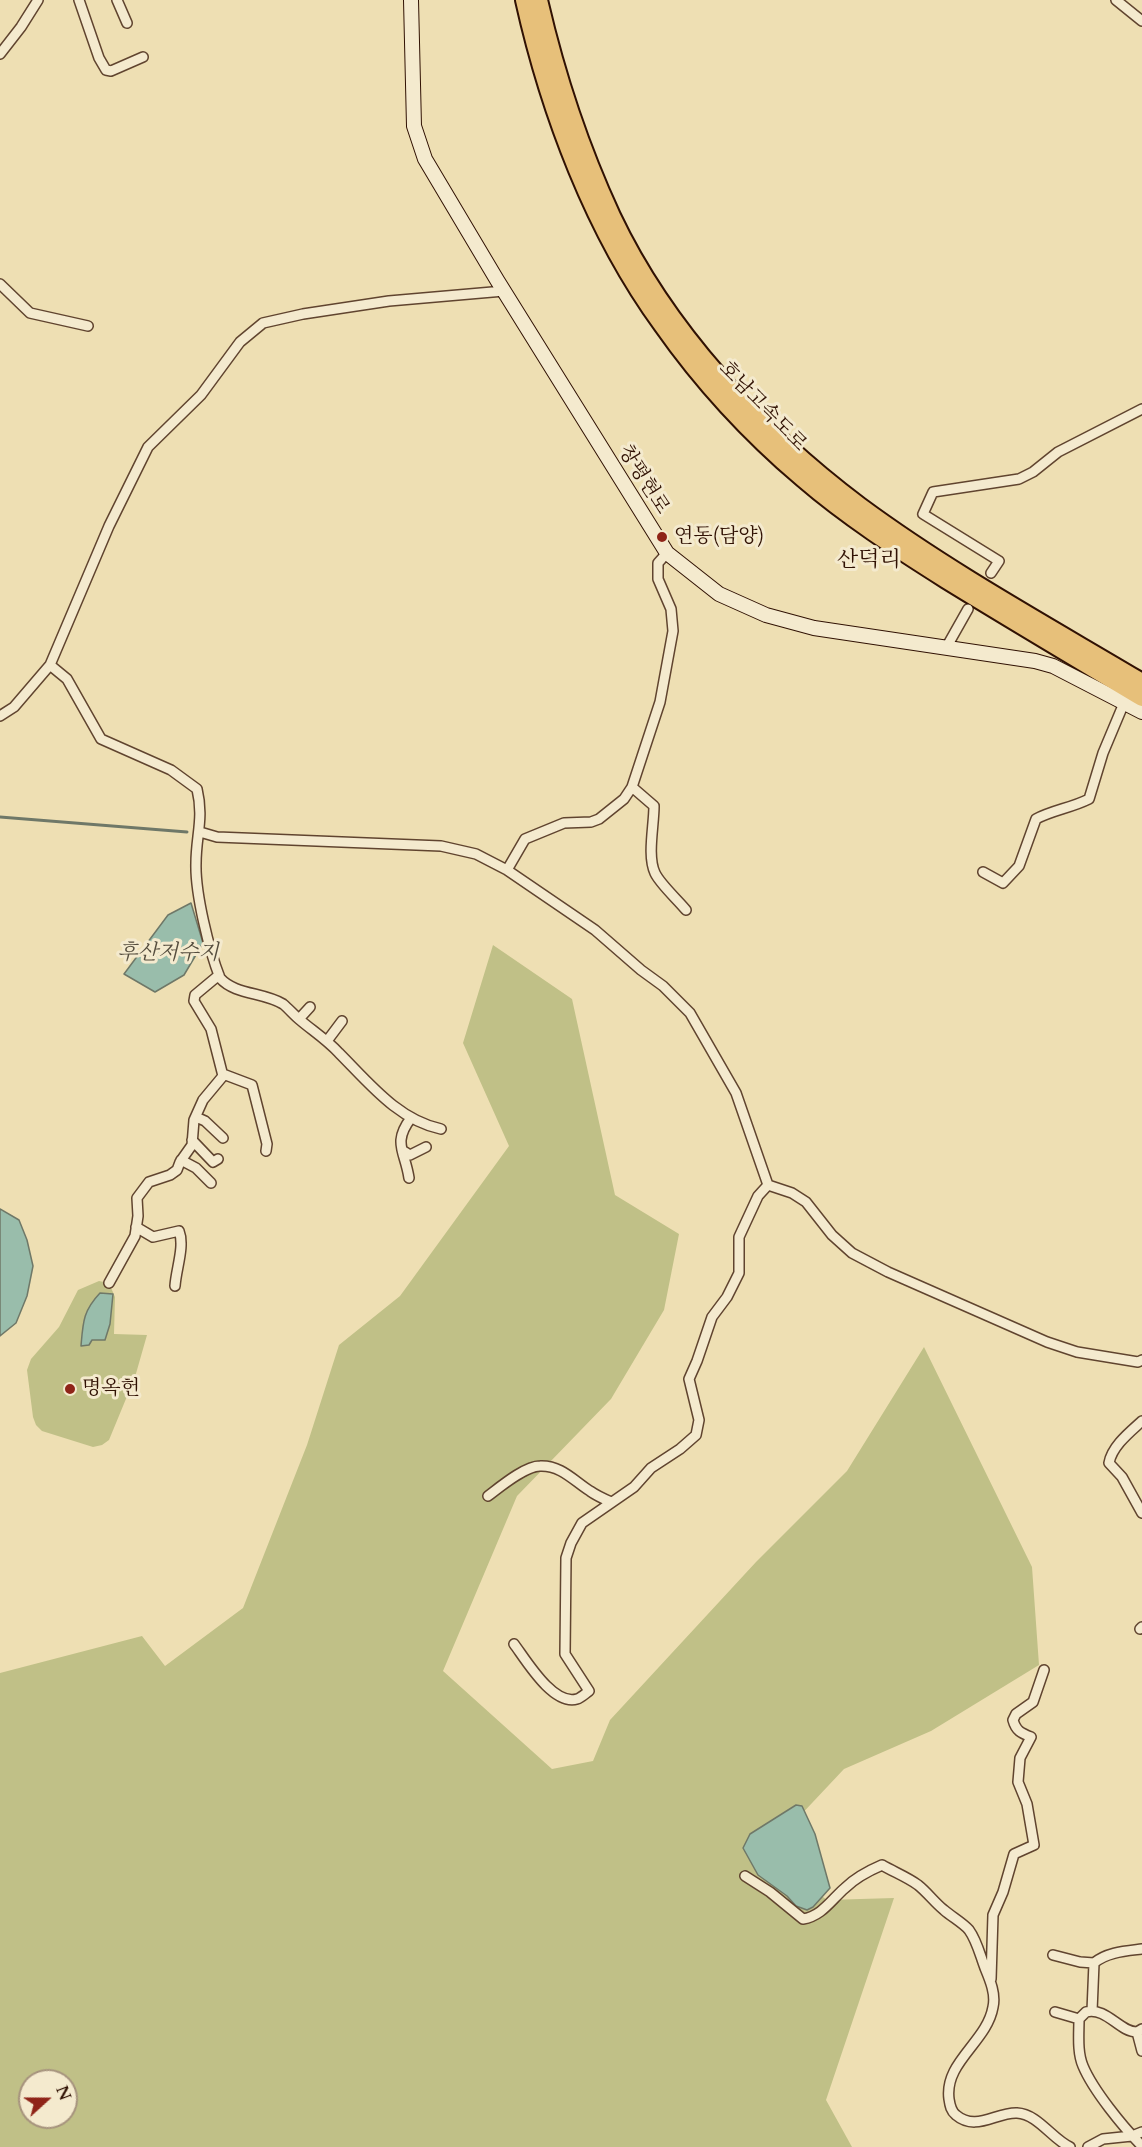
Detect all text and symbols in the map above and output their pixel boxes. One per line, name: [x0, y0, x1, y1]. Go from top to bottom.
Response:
street label: 호남고속도로: [713, 357, 811, 457]
street label: 창평현로: [612, 441, 674, 519]
place label: 연동(담양): [674, 525, 764, 549]
marker: 연동(담양): [655, 530, 669, 544]
district label: 산덕리: [837, 548, 901, 574]
water label: 후산저수지: [117, 941, 219, 967]
place label: 명옥헌: [82, 1377, 140, 1401]
marker: 명옥헌: [63, 1382, 77, 1396]
north arrow: [18, 2069, 78, 2129]
text: N: [50, 2083, 76, 2104]

